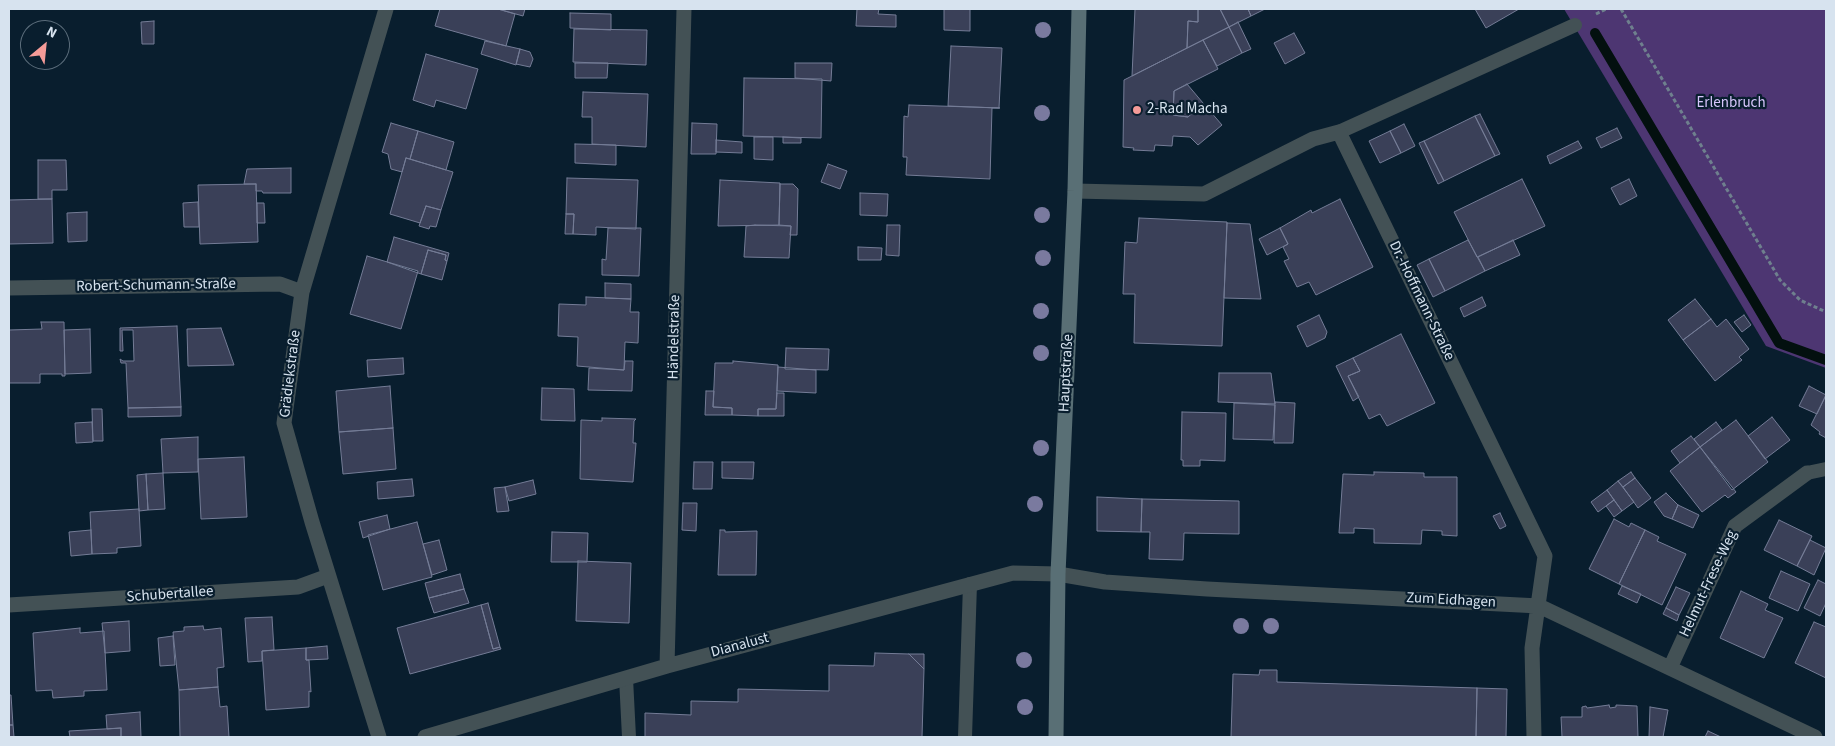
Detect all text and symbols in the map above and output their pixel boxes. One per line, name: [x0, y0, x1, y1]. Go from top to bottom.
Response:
north arrow: [20, 20, 70, 70]
text: N: [43, 22, 60, 44]
park label: Erlenbruch: [1696, 95, 1766, 113]
place label: 2-Rad Macha: [1147, 101, 1228, 119]
marker: 2-Rad Macha: [1131, 104, 1143, 116]
street label: Dr.-Hoffmann-Straße: [1384, 238, 1458, 364]
street label: Robert-Schumann-Straße: [76, 276, 236, 296]
street label: Händelstraße: [665, 295, 685, 379]
street label: Grädiekstraße: [277, 329, 305, 419]
street label: Hauptstraße: [1056, 334, 1078, 412]
street label: Helmut-Frese-Weg: [1676, 528, 1742, 640]
street label: Schubertallee: [126, 583, 214, 607]
street label: Zum Eidhagen: [1406, 590, 1496, 612]
street label: Dianalust: [709, 630, 771, 662]

